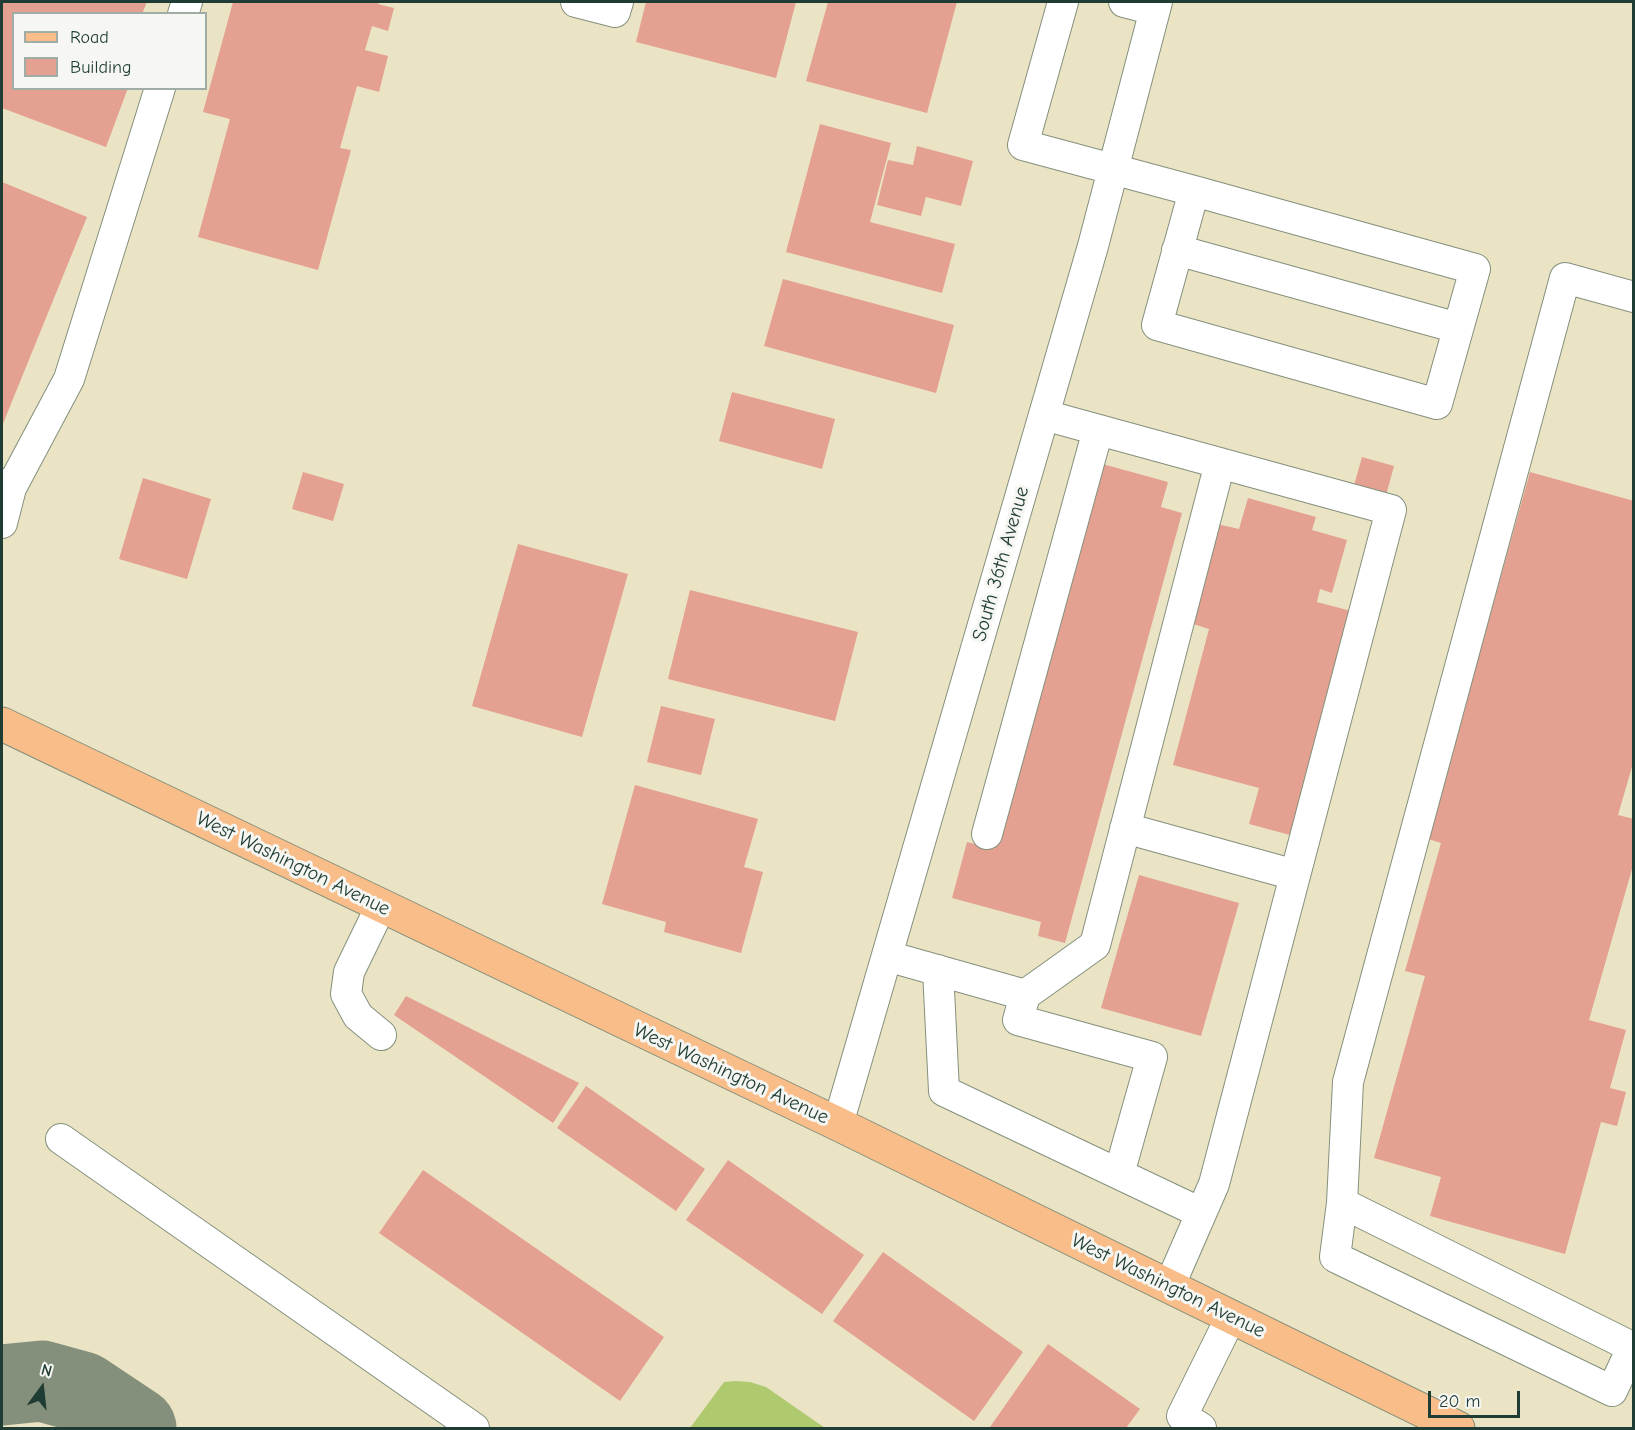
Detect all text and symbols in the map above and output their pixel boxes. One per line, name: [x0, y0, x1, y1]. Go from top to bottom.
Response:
legend: [12, 12, 207, 90]
text: Road: [70, 27, 109, 48]
text: Building: [70, 57, 132, 78]
street label: South 36th Avenue: [967, 484, 1035, 644]
street label: West Washington Avenue: [192, 807, 394, 921]
street label: West Washington Avenue: [630, 1018, 832, 1130]
street label: West Washington Avenue: [1067, 1229, 1269, 1343]
north arrow: [12, 1358, 72, 1418]
text: N: [39, 1361, 54, 1381]
scale bar: [1431, 1379, 1522, 1417]
text: 20 m: [1439, 1391, 1480, 1412]

